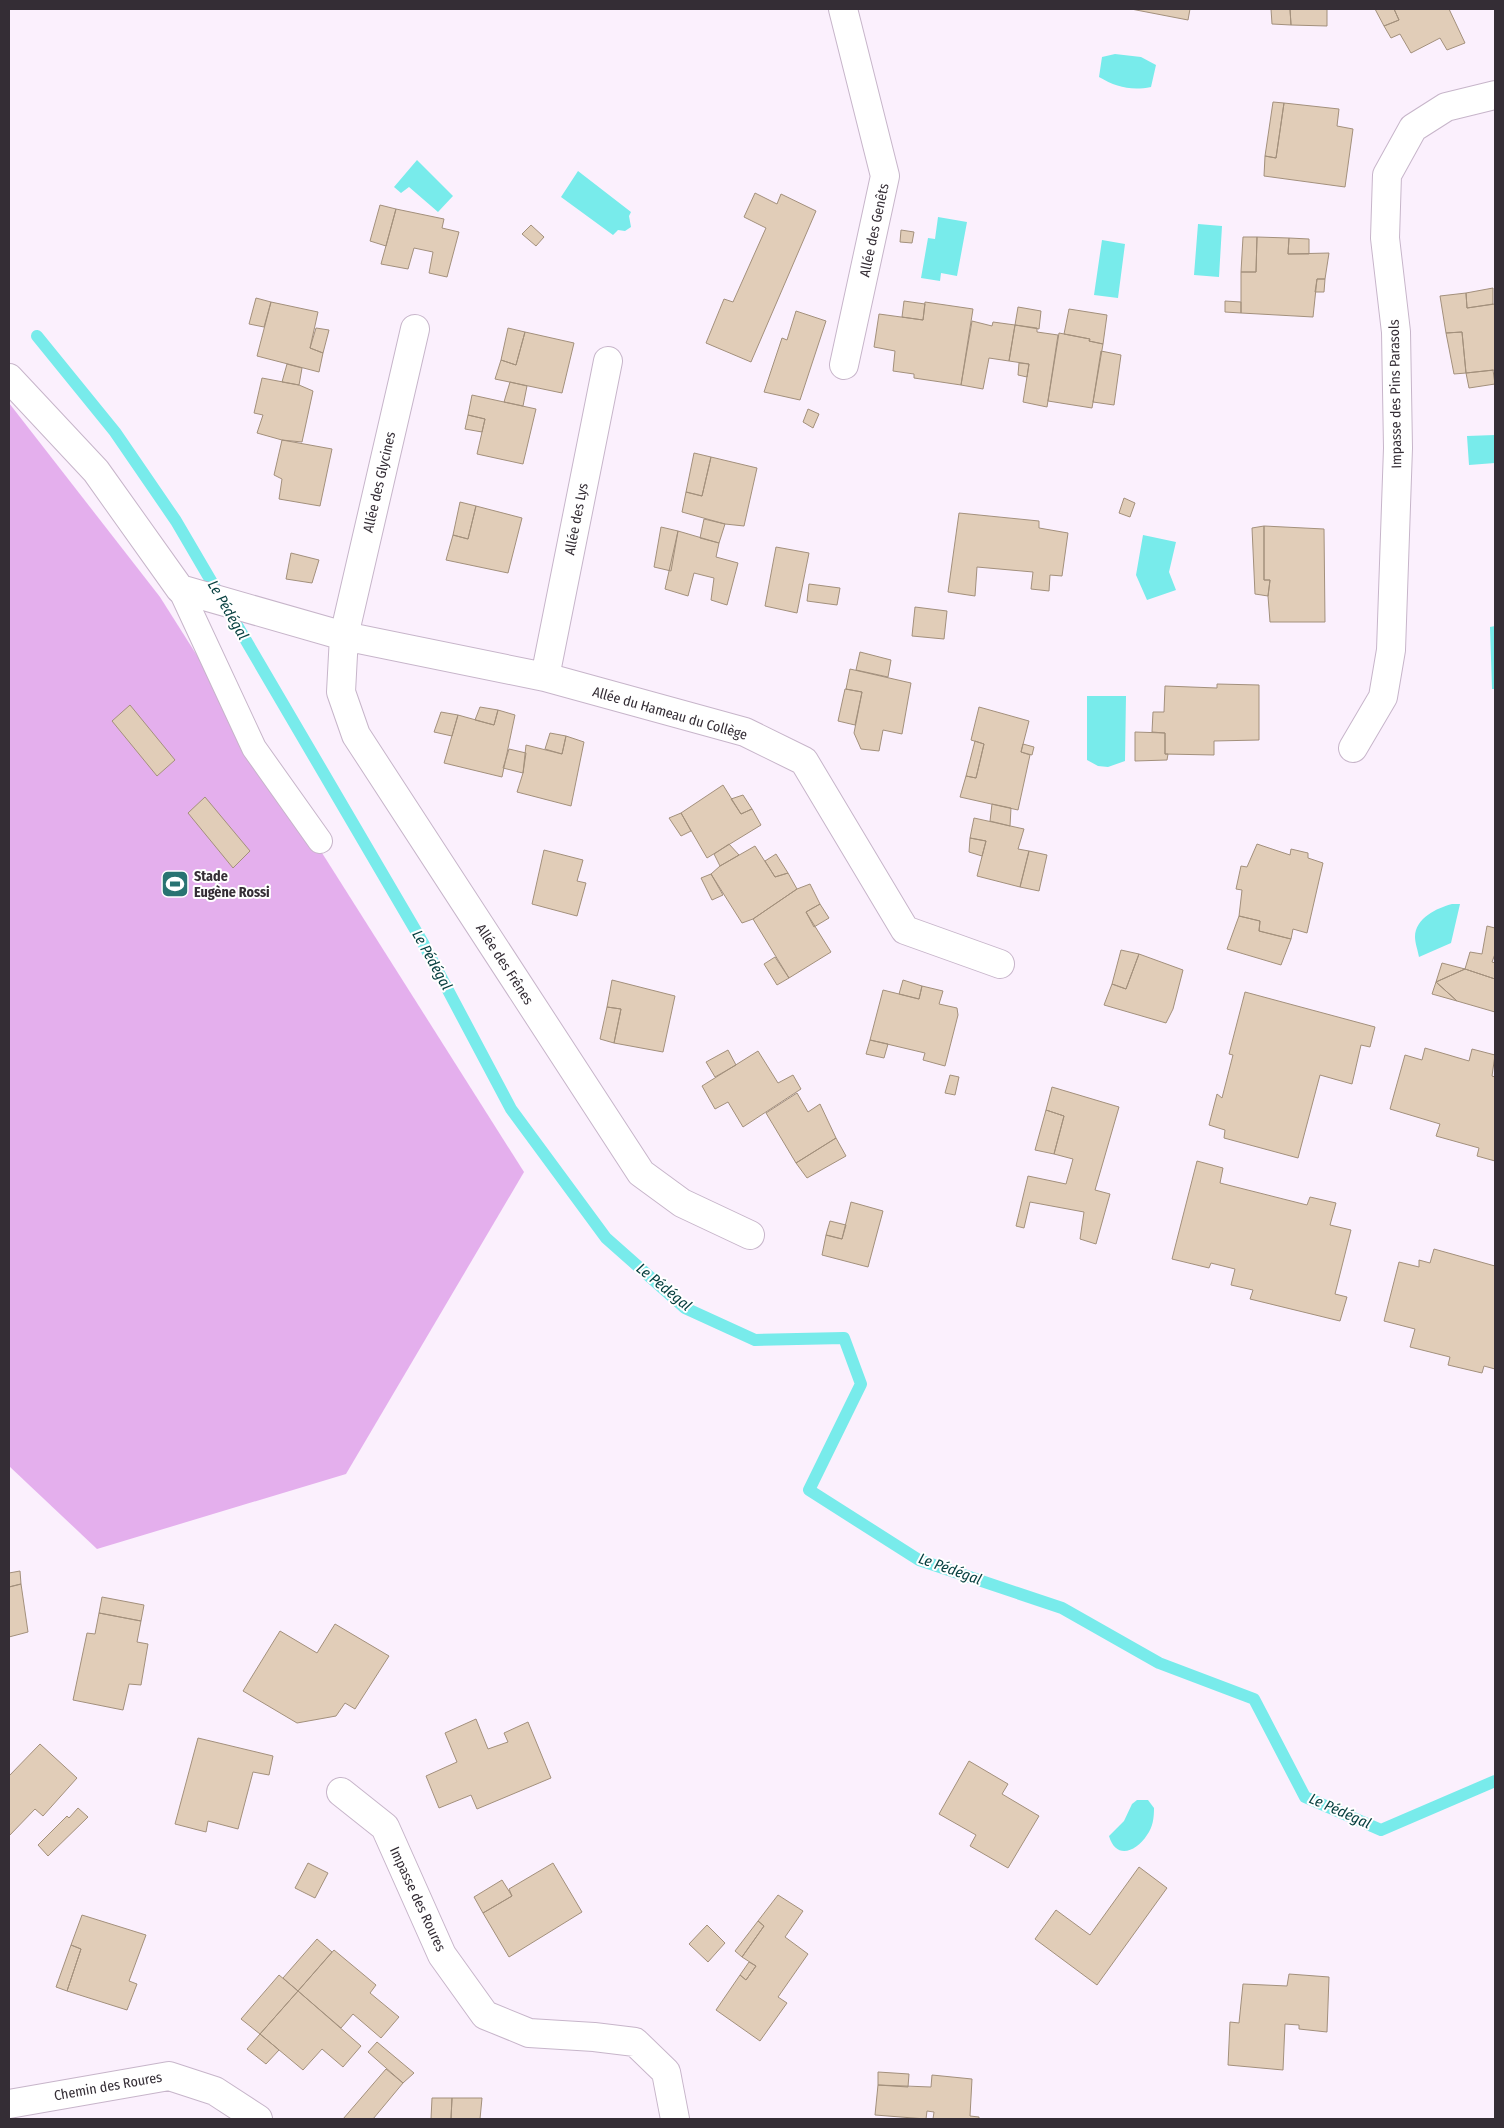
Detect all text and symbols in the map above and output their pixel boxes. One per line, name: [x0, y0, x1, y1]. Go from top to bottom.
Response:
street label: Allée des Genêts: [856, 182, 893, 278]
street label: Impasse des Pins Parasols: [1386, 319, 1405, 469]
street label: Allée des Glycines: [360, 430, 399, 534]
street label: Allée des Lys: [561, 482, 592, 557]
water label: Le Pédégal: [204, 577, 252, 643]
street label: Allée du Hameau du Collège: [591, 683, 749, 744]
place label: Stade Eugène Rossi: [194, 868, 270, 901]
sports icon: Stade Eugène Rossi: [160, 869, 190, 899]
street label: Allée des Frênes: [472, 921, 537, 1008]
water label: Le Pédégal: [408, 927, 456, 993]
water label: Le Pédégal: [633, 1259, 695, 1315]
water label: Le Pédégal: [916, 1549, 984, 1589]
water label: Le Pédégal: [1306, 1789, 1374, 1833]
street label: Impasse des Roures: [386, 1844, 449, 1954]
street label: Chemin des Roures: [53, 2069, 163, 2104]

